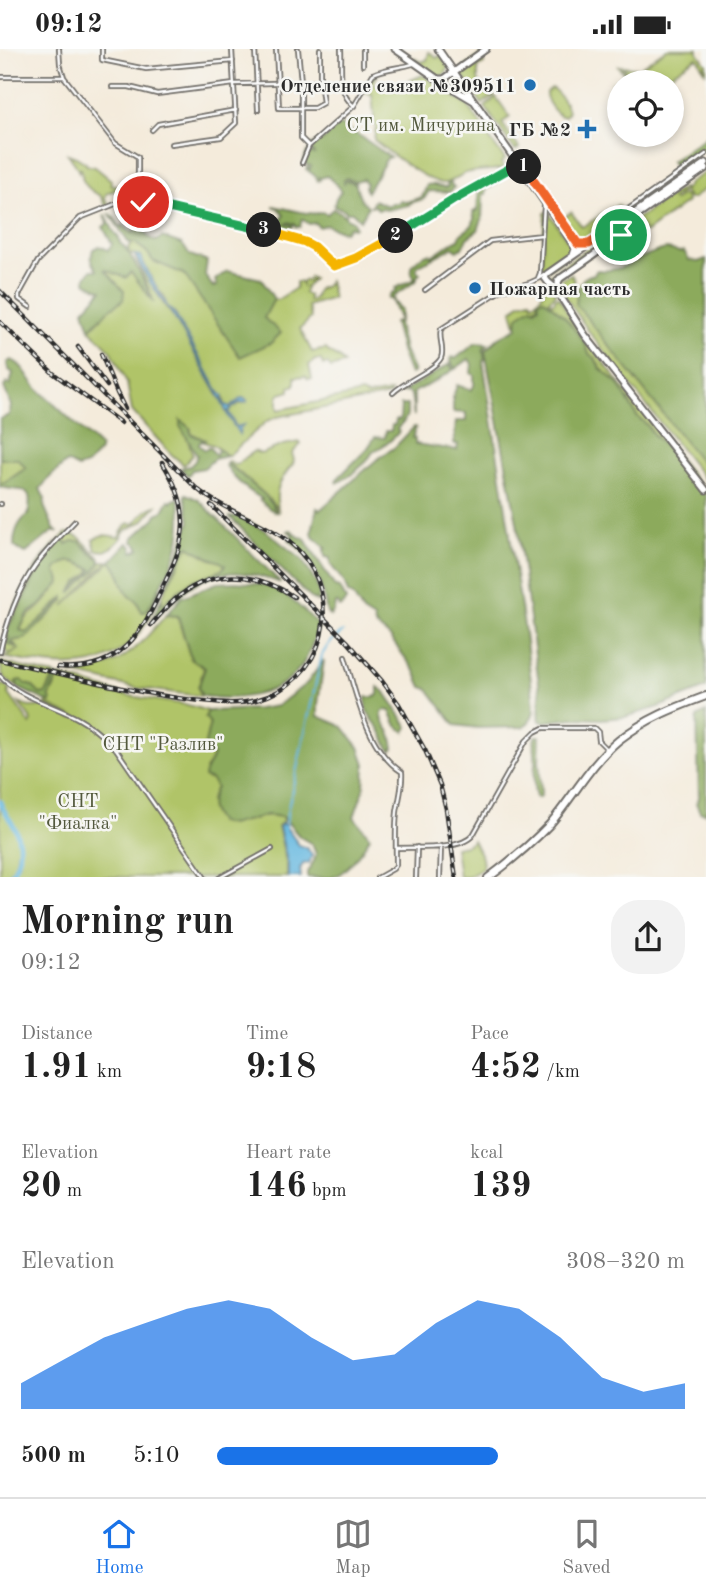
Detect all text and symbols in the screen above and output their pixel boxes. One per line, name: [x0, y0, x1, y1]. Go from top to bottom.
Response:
text: 09:12: [35, 12, 103, 38]
map controls: [607, 70, 684, 147]
button: locate: [607, 70, 684, 147]
marker: Отделение связи №309511: [522, 77, 538, 93]
place label: Отделение связи №309511: [280, 78, 516, 97]
park label: СТ им. Мичурина: [347, 117, 496, 136]
marker: ГБ №2: [577, 119, 597, 139]
place label: ГБ №2: [509, 122, 571, 141]
pin: 1: [506, 149, 542, 185]
text: 1: [518, 157, 529, 176]
pin: [113, 172, 173, 232]
icon: check: [124, 183, 162, 221]
pin: [591, 205, 651, 265]
pin: 3: [246, 213, 282, 247]
icon: arrive: [602, 216, 640, 254]
pin: 2: [378, 219, 414, 253]
text: 3: [258, 220, 269, 239]
text: 2: [390, 226, 401, 245]
marker: Пожарная часть: [467, 280, 483, 296]
place label: Пожарная часть: [489, 281, 630, 300]
park label: СНТ "Разлив": [102, 736, 224, 755]
park label: СНТ "Фиалка": [38, 793, 118, 834]
button: share: [611, 900, 685, 974]
text: Morning run: [21, 904, 234, 942]
text: 09:12: [21, 951, 81, 974]
text: Distance: [21, 1025, 93, 1044]
text: Time: [246, 1025, 288, 1044]
text: Pace: [470, 1025, 509, 1044]
text: 1.91: [21, 1050, 92, 1085]
text: 9:18: [246, 1050, 316, 1085]
text: 4:52: [470, 1050, 541, 1085]
text: km: [92, 1063, 122, 1082]
text: /km: [541, 1063, 580, 1082]
text: Elevation: [21, 1144, 98, 1163]
text: Heart rate: [246, 1144, 331, 1163]
text: kcal: [470, 1144, 503, 1163]
text: 20: [21, 1169, 62, 1204]
text: 146: [246, 1169, 307, 1204]
text: 139: [470, 1169, 531, 1204]
text: m: [62, 1182, 82, 1201]
text: bpm: [307, 1182, 347, 1201]
text: Elevation: [21, 1250, 115, 1273]
text: 308–320 m: [566, 1250, 685, 1273]
text: 500 m: [21, 1444, 86, 1467]
text: 5:10: [133, 1444, 179, 1467]
tab: Home: [95, 1515, 143, 1580]
tab: Map: [334, 1515, 372, 1580]
tab: Saved: [562, 1515, 611, 1580]

